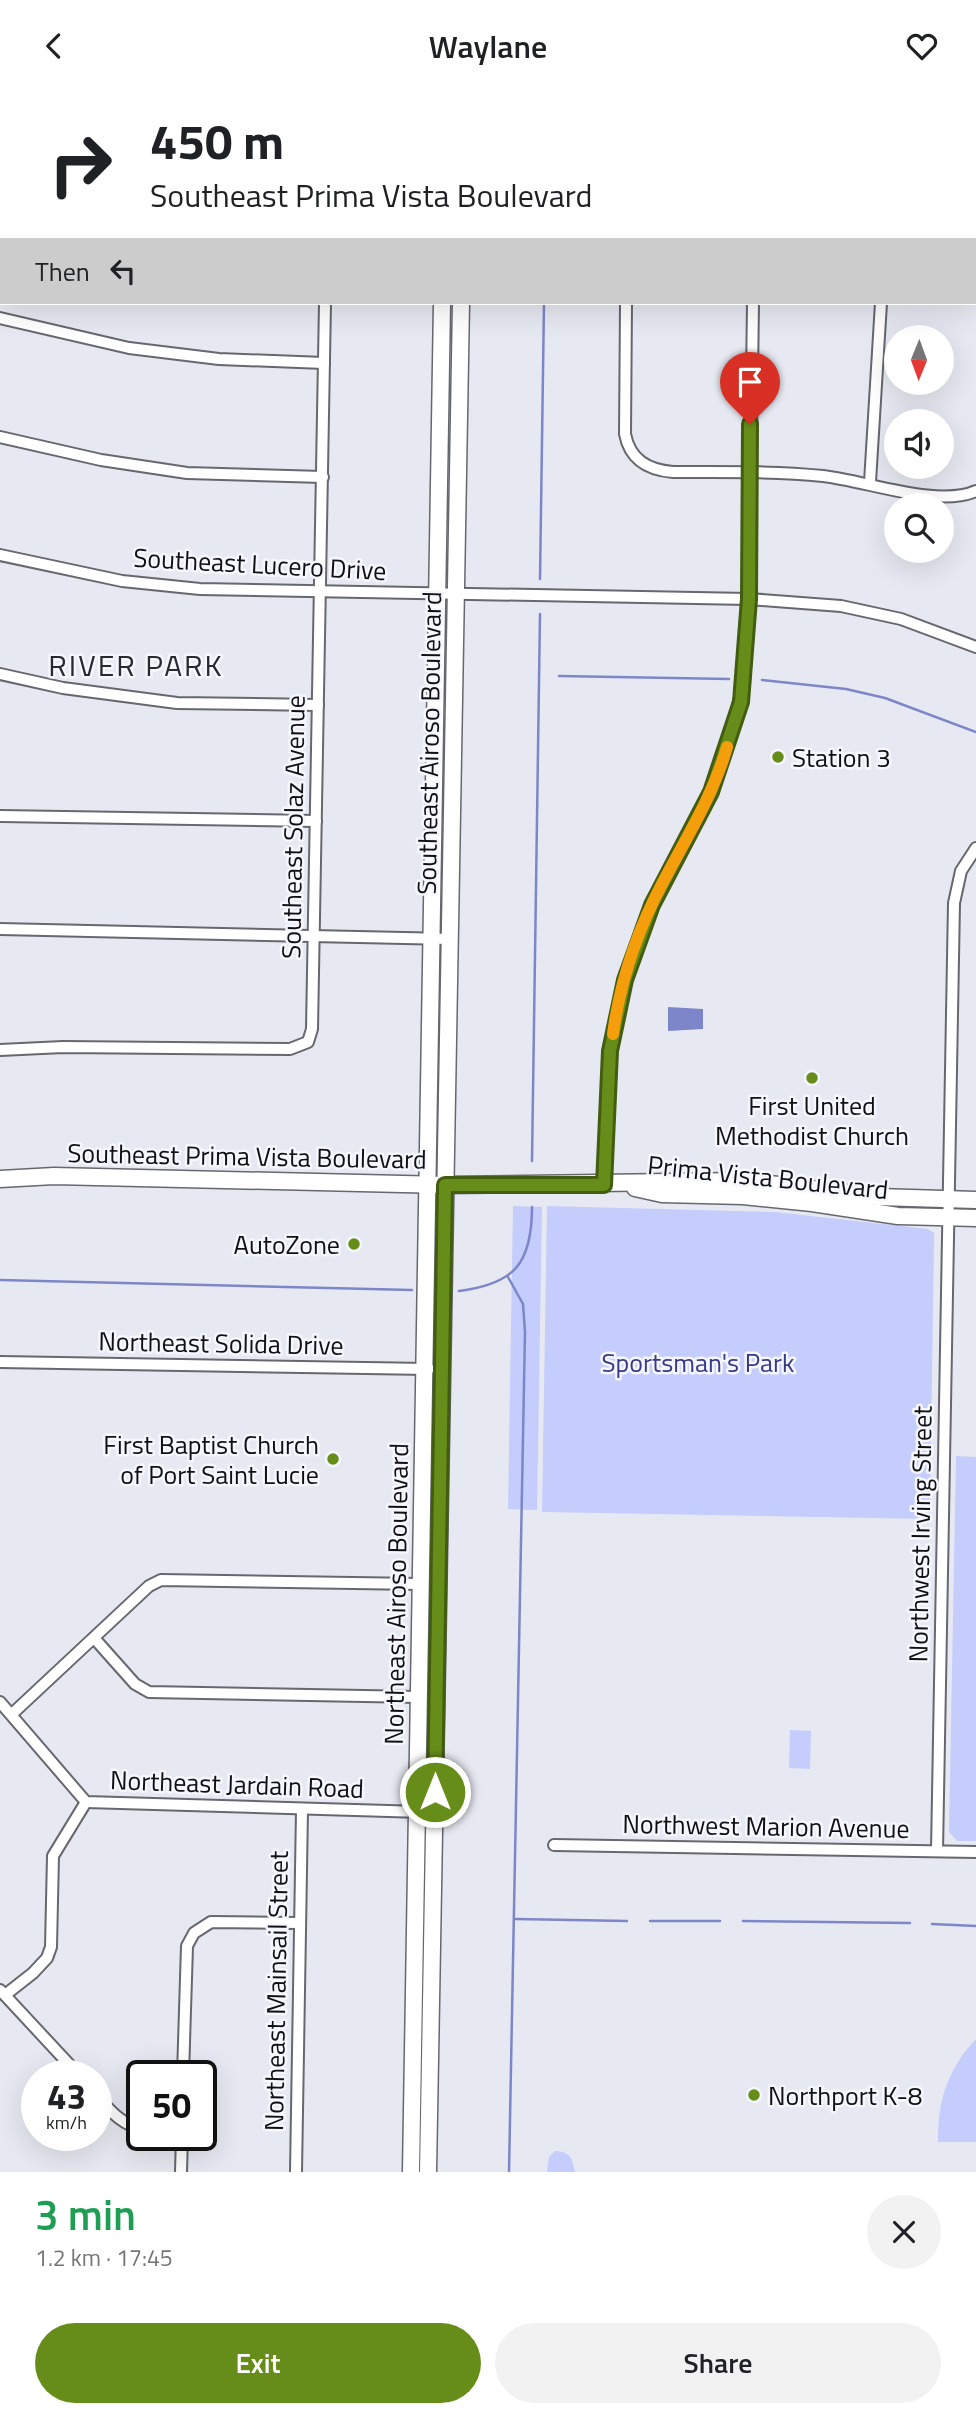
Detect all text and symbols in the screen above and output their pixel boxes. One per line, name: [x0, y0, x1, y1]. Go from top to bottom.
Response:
text: Waylane: [429, 22, 547, 70]
icon: back: [35, 27, 73, 65]
icon: heart: [903, 27, 941, 65]
text: 450 m: [150, 103, 284, 178]
icon: right: [35, 119, 126, 210]
text: Southeast Prima Vista Boulevard: [150, 171, 592, 219]
text: Then: [35, 252, 90, 291]
icon: left: [104, 252, 142, 290]
north arrow: [884, 325, 954, 395]
map controls: [884, 325, 954, 563]
pin: [720, 352, 780, 424]
icon: arrive: [731, 363, 769, 401]
button: sound: [884, 409, 954, 479]
button: search: [884, 493, 954, 563]
street label: Southeast Lucero Drive: [133, 538, 387, 590]
street label: Southeast Airoso Boulevard: [407, 591, 451, 895]
district label: RIVER PARK: [48, 642, 224, 688]
street label: Southeast Solaz Avenue: [271, 695, 315, 959]
place label: Station 3: [792, 738, 891, 777]
marker: Station 3: [770, 749, 786, 765]
marker: First United Methodist Church: [804, 1070, 820, 1086]
place label: First United Methodist Church: [715, 1086, 909, 1155]
street label: Southeast Prima Vista Boulevard: [67, 1133, 427, 1179]
street label: Prima Vista Boulevard: [646, 1145, 890, 1209]
place label: AutoZone: [234, 1225, 340, 1264]
marker: AutoZone: [346, 1236, 362, 1252]
street label: Northeast Solida Drive: [98, 1321, 344, 1365]
park label: Sportsman's Park: [602, 1343, 795, 1382]
street label: Northwest Irving Street: [898, 1405, 942, 1663]
place label: First Baptist Church of Port Saint Lucie: [103, 1425, 319, 1494]
street label: Northeast Airoso Boulevard: [374, 1443, 418, 1745]
marker: First Baptist Church of Port Saint Lucie: [325, 1451, 341, 1467]
position arrow: [398, 1755, 472, 1829]
street label: Northeast Jardain Road: [109, 1760, 365, 1808]
street label: Northwest Marion Avenue: [622, 1804, 910, 1848]
street label: Northeast Mainsail Street: [254, 1850, 298, 2132]
speed limit sign: 50: [126, 2060, 217, 2151]
text: 43: [47, 2069, 86, 2123]
place label: Northport K-8: [768, 2076, 922, 2115]
marker: Northport K-8: [746, 2087, 762, 2103]
text: km/h: [46, 2109, 87, 2136]
text: 3 min: [35, 2182, 136, 2246]
button: close: [867, 2195, 941, 2269]
text: 1.2 km · 17:45: [35, 2240, 173, 2275]
button: Exit: [35, 2323, 481, 2403]
button: Share: [495, 2323, 941, 2403]

